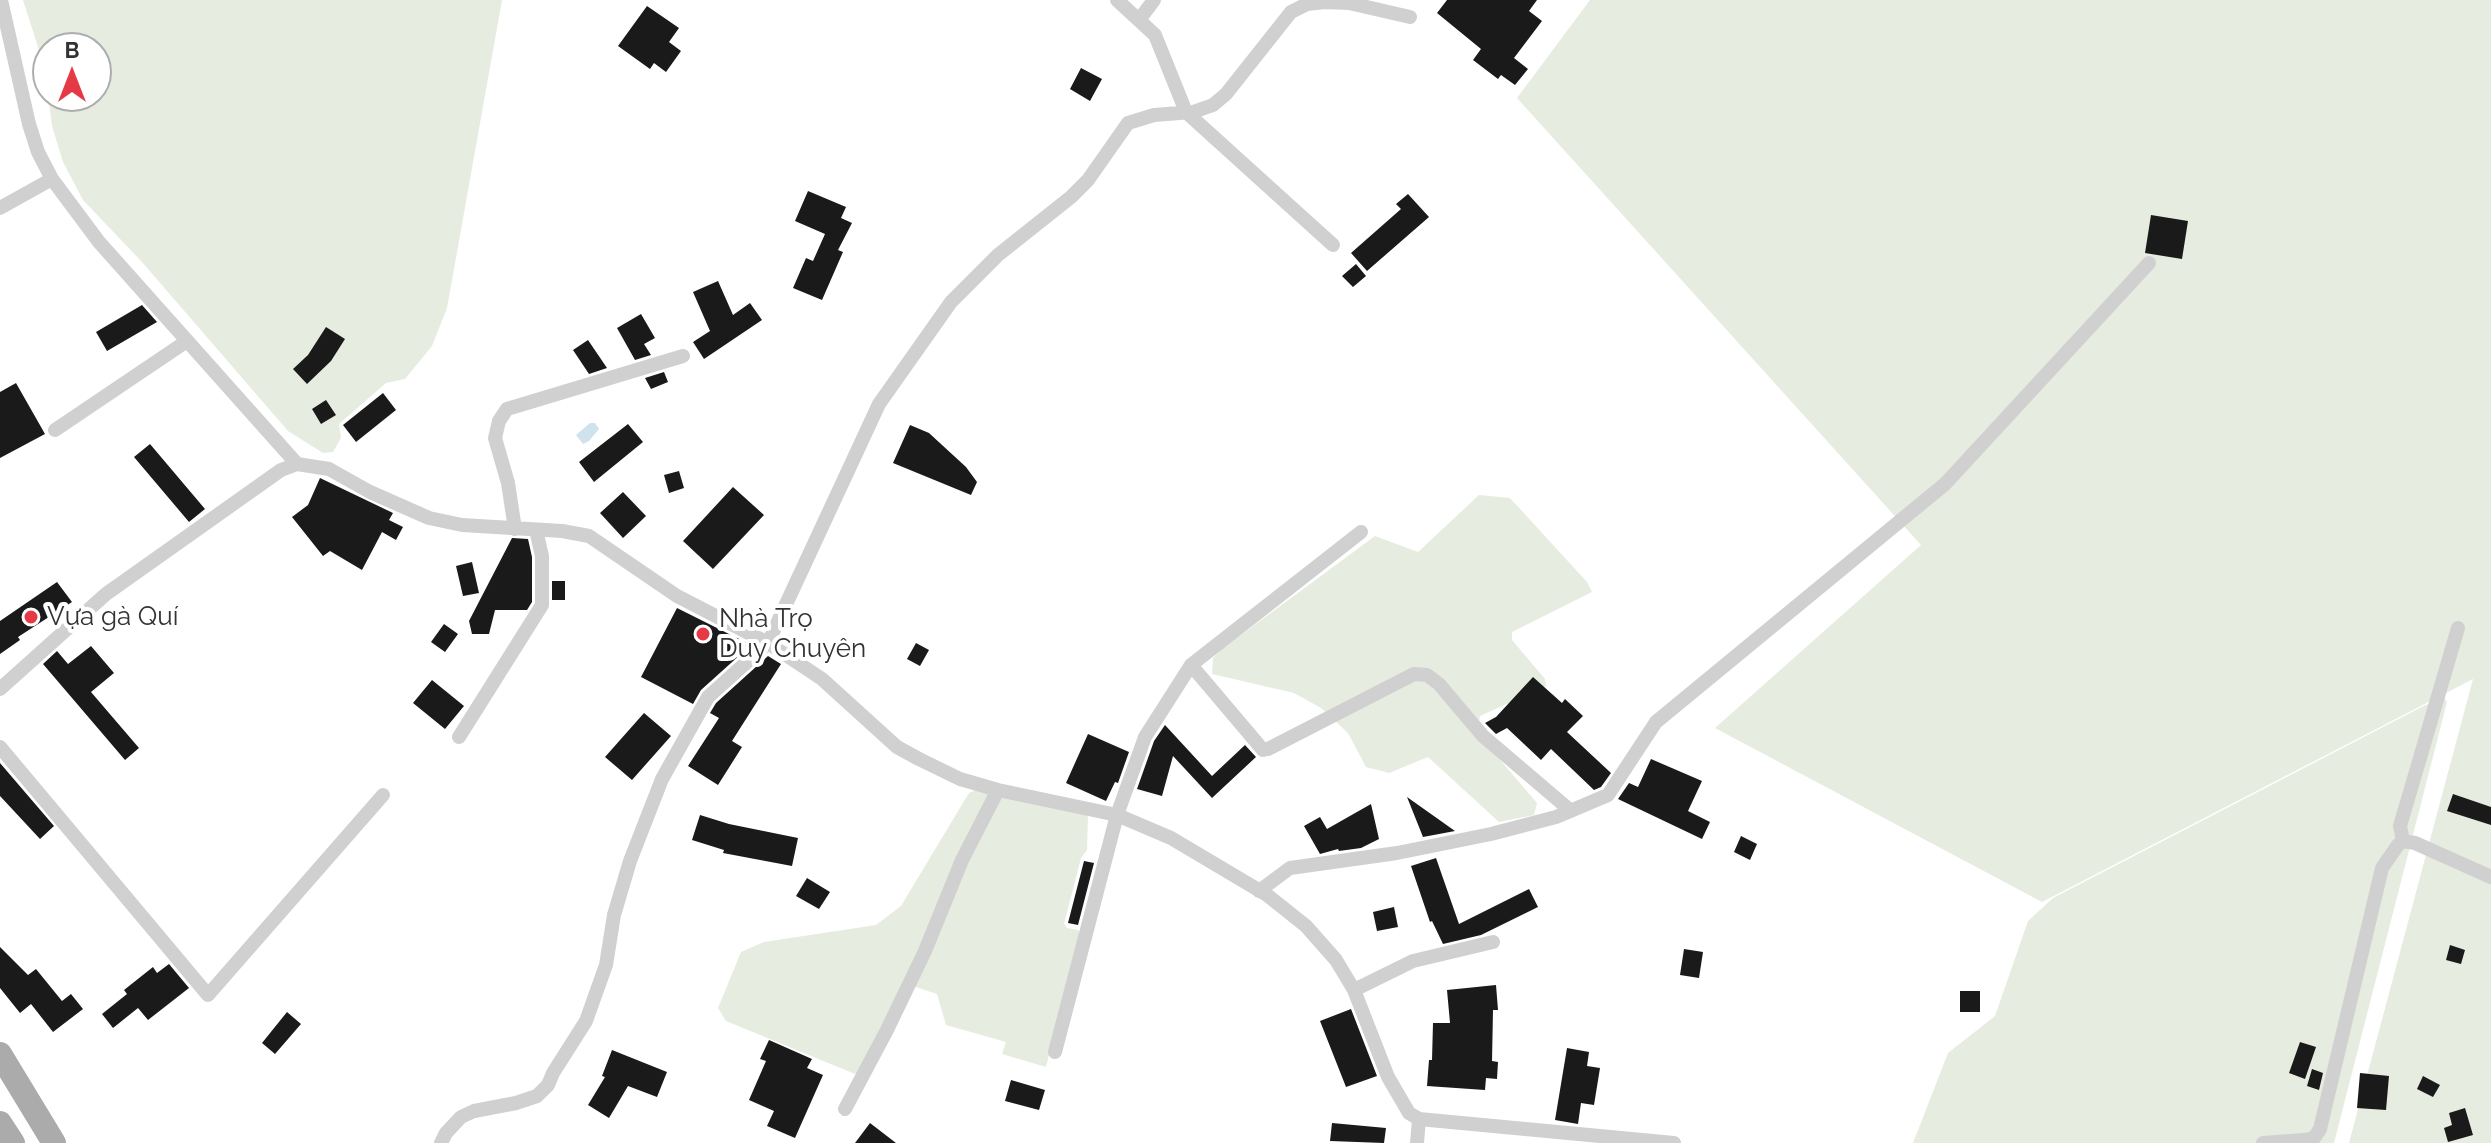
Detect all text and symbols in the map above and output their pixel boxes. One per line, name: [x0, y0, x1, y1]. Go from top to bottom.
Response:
north arrow: [32, 32, 112, 112]
text: B: [65, 37, 79, 63]
place label: Vựa gà Quí: [47, 601, 178, 633]
place label: Nhà Trọ Duy Chuyên: [719, 603, 866, 664]
marker: Vựa gà Quí: [22, 608, 40, 626]
marker: Nhà Trọ Duy Chuyên: [694, 625, 712, 643]

